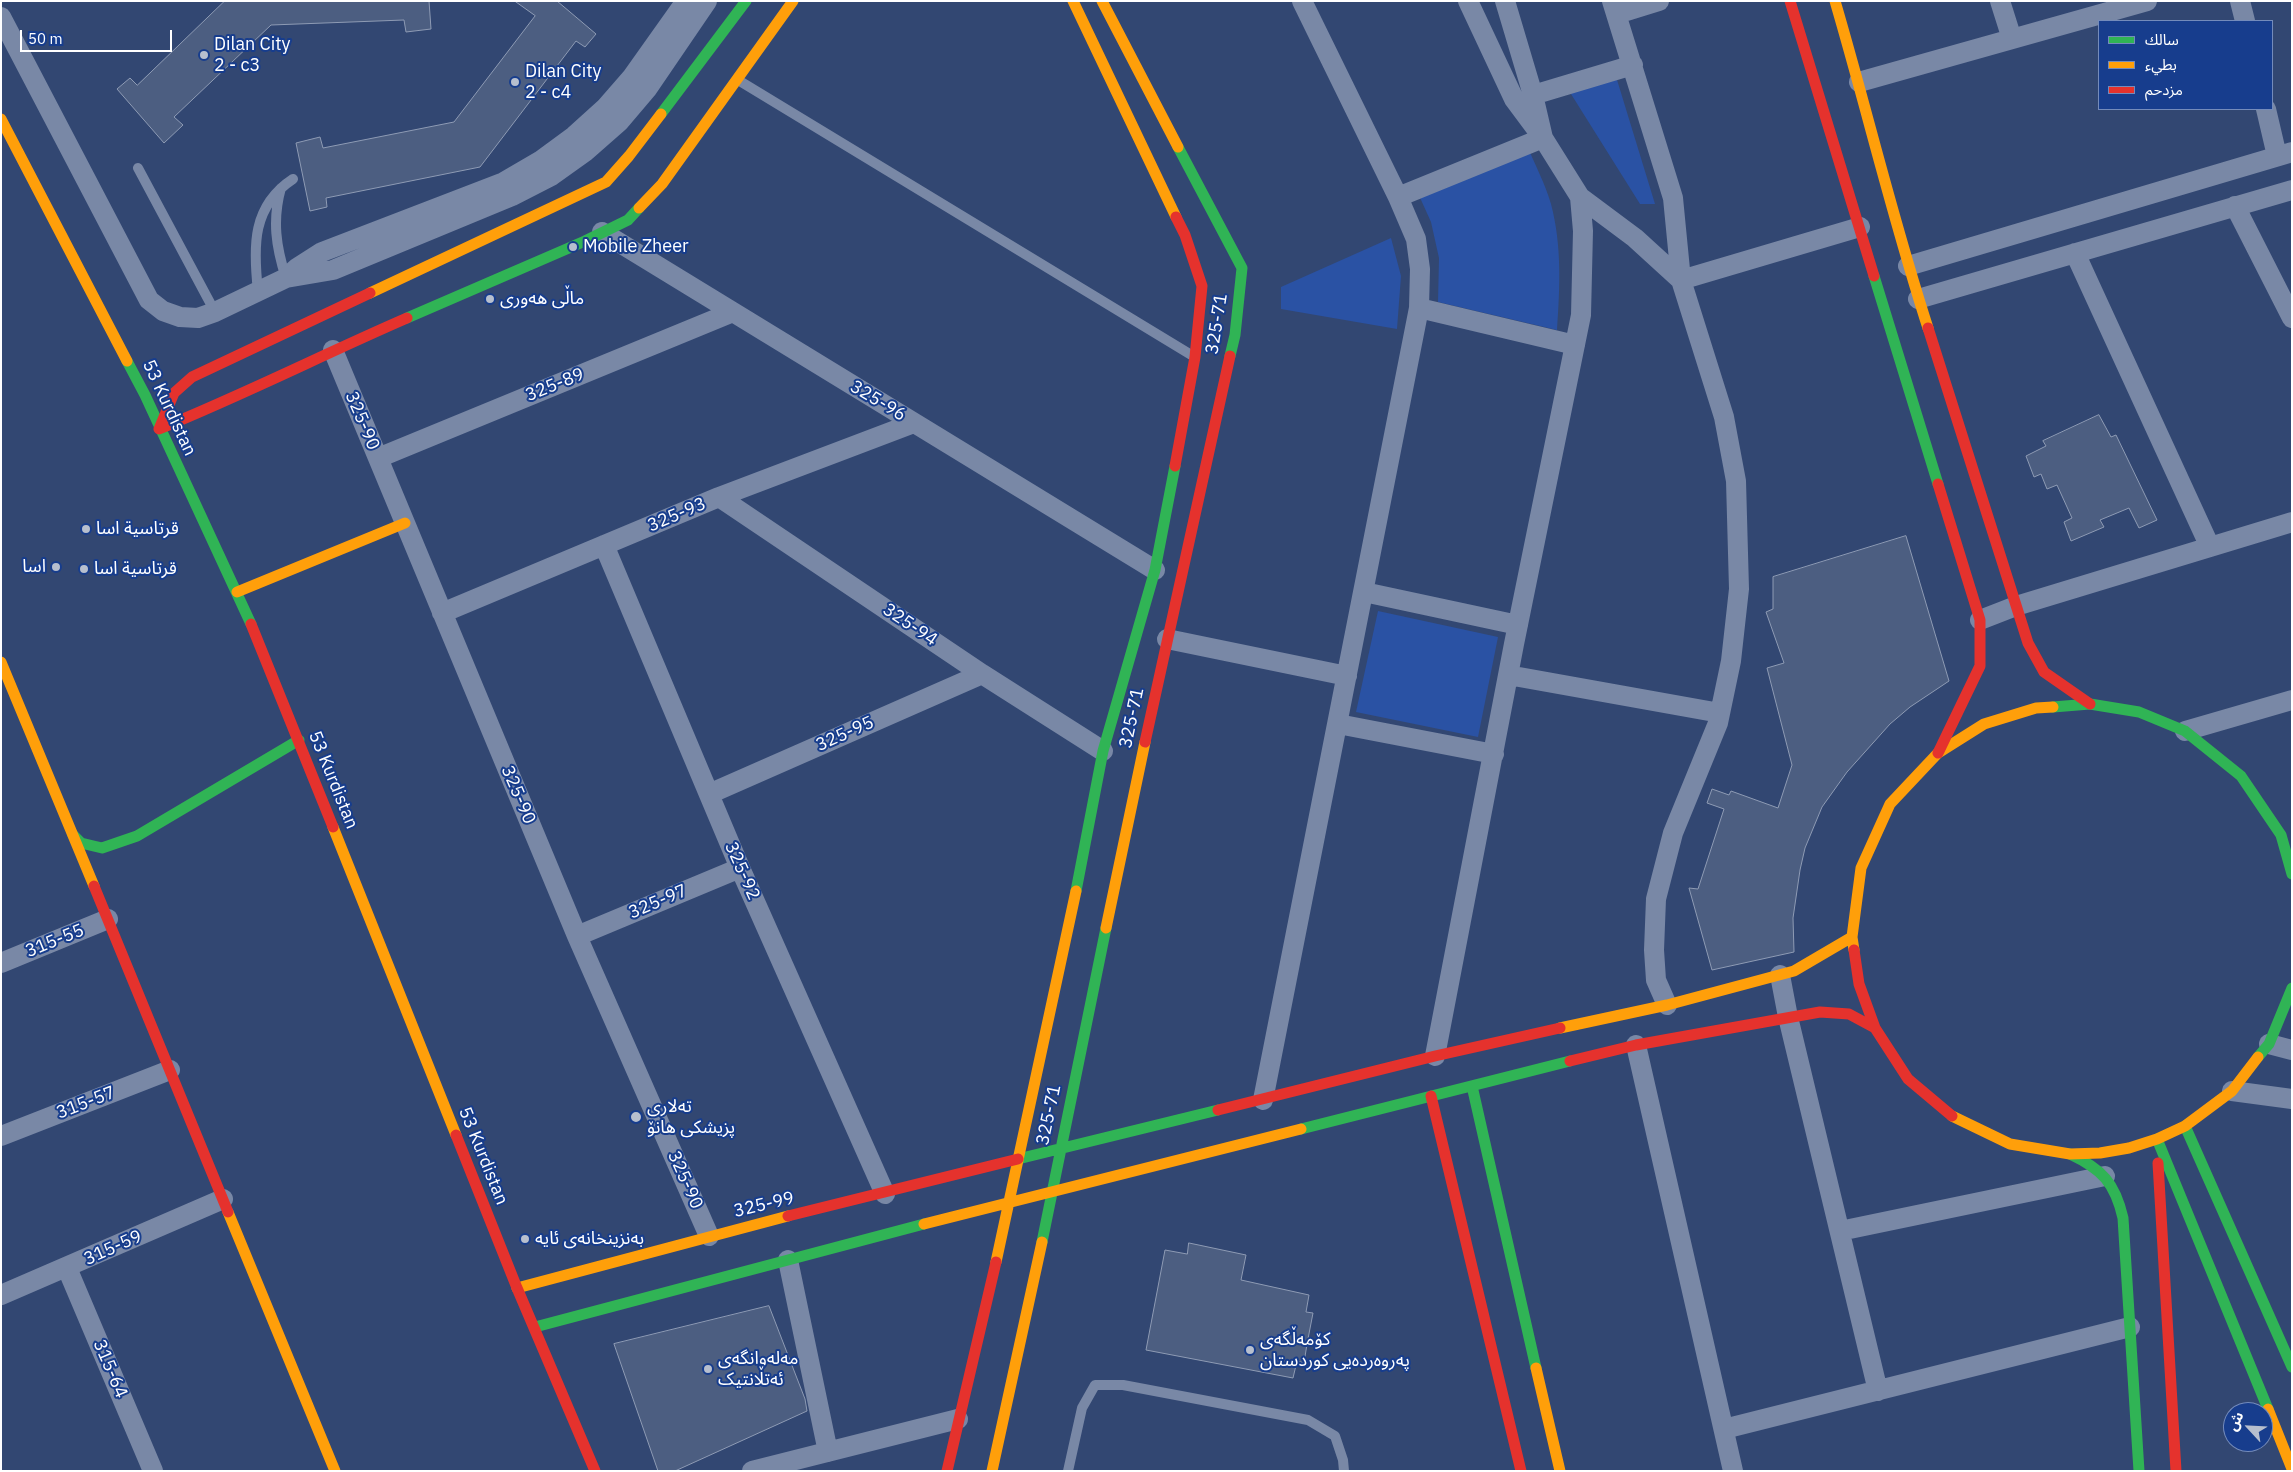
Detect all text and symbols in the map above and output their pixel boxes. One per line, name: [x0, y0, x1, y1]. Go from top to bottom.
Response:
scale bar: [22, 20, 175, 52]
legend: [2098, 20, 2273, 110]
text: 50 m: [28, 29, 63, 48]
text: سالك: [2145, 30, 2179, 49]
place label: Dilan City 2 - c3: [214, 34, 291, 76]
marker: Dilan City 2 - c3: [198, 49, 210, 61]
text: بطيء: [2145, 55, 2177, 74]
place label: Dilan City 2 - c4: [525, 61, 602, 104]
marker: Dilan City 2 - c4: [509, 76, 521, 88]
text: مزدحم: [2145, 80, 2183, 99]
place label: Mobile Zheer: [583, 236, 689, 258]
marker: Mobile Zheer: [567, 241, 579, 253]
place label: ماڵی هەوری: [500, 288, 584, 310]
street label: 325-71: [1202, 292, 1232, 356]
marker: ماڵی هەوری: [484, 293, 496, 305]
street label: 53 Kurdistan: [137, 357, 201, 459]
street label: 325-89: [523, 364, 587, 406]
street label: 325-96: [846, 376, 910, 426]
street label: 325-90: [340, 389, 384, 453]
street label: 325-93: [645, 493, 709, 537]
place label: قرتاسیة اسا: [96, 518, 179, 540]
marker: قرتاسیة اسا: [80, 523, 92, 535]
place label: اسا: [22, 556, 46, 578]
place label: قرتاسية اسا: [94, 558, 177, 580]
marker: اسا: [50, 561, 62, 573]
marker: قرتاسية اسا: [78, 563, 90, 575]
street label: 325-94: [879, 599, 941, 651]
street label: 325-71: [1115, 686, 1149, 750]
street label: 325-95: [813, 712, 877, 756]
street label: 53 Kurdistan: [304, 728, 362, 832]
street label: 325-90: [496, 763, 540, 827]
street label: 325-92: [720, 839, 764, 903]
street label: 325-97: [626, 880, 690, 924]
street label: 315-55: [23, 920, 87, 962]
street label: 315-57: [54, 1082, 118, 1124]
street label: 325-71: [1032, 1083, 1066, 1147]
place label: تەلاری پزیشکی هانۆ: [647, 1096, 735, 1138]
street label: 53 Kurdistan: [454, 1104, 512, 1208]
marker: تەلاری پزیشکی هانۆ: [629, 1110, 643, 1124]
street label: 325-90: [663, 1148, 707, 1212]
street label: 325-99: [732, 1188, 796, 1222]
street label: 315-59: [81, 1226, 145, 1270]
place label: بەنزینخانەی ئایە: [535, 1228, 644, 1250]
marker: بەنزینخانەی ئایە: [519, 1233, 531, 1245]
place label: كۆمەڵگەی پەروەردەیی كوردستان: [1260, 1329, 1410, 1372]
street label: 315-64: [88, 1337, 132, 1401]
marker: كۆمەڵگەی پەروەردەیی كوردستان: [1244, 1344, 1256, 1356]
place label: مەلەوانگەی ئەتڵانتیک: [718, 1348, 798, 1390]
marker: مەلەوانگەی ئەتڵانتیک: [702, 1363, 714, 1375]
north arrow: [2223, 1402, 2273, 1452]
text: ش: [2223, 1409, 2248, 1434]

